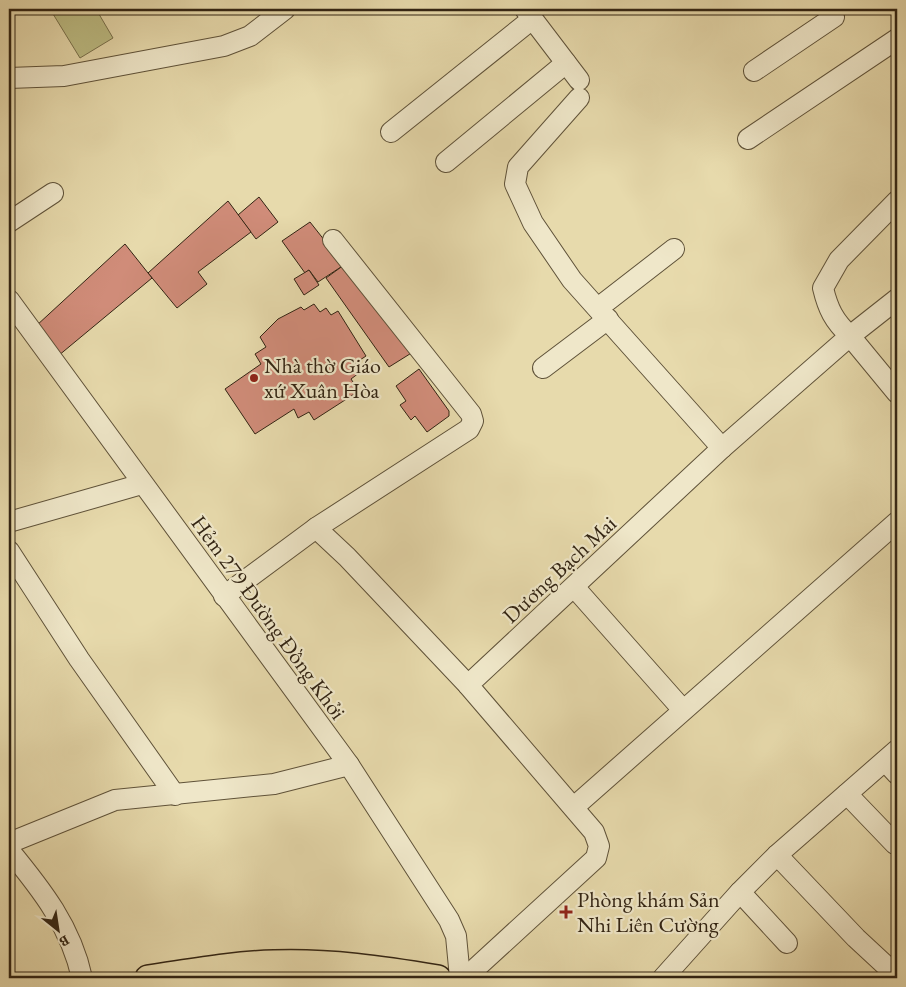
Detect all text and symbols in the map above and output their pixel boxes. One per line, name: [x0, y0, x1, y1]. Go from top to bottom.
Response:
place label: Nhà thờ Giáo xứ Xuân Hòa: [264, 351, 381, 405]
marker: Nhà thờ Giáo xứ Xuân Hòa: [248, 372, 260, 384]
street label: Hẻm 279 Đường Đồng Khởi: [185, 509, 352, 725]
street label: Dương Bạch Mai: [496, 509, 622, 630]
place label: Phòng khám Sản Nhi Liên Cường: [577, 885, 720, 939]
north arrow: [32, 904, 82, 954]
marker: Phòng khám Sản Nhi Liên Cường: [559, 905, 573, 919]
text: B: [56, 931, 73, 951]

